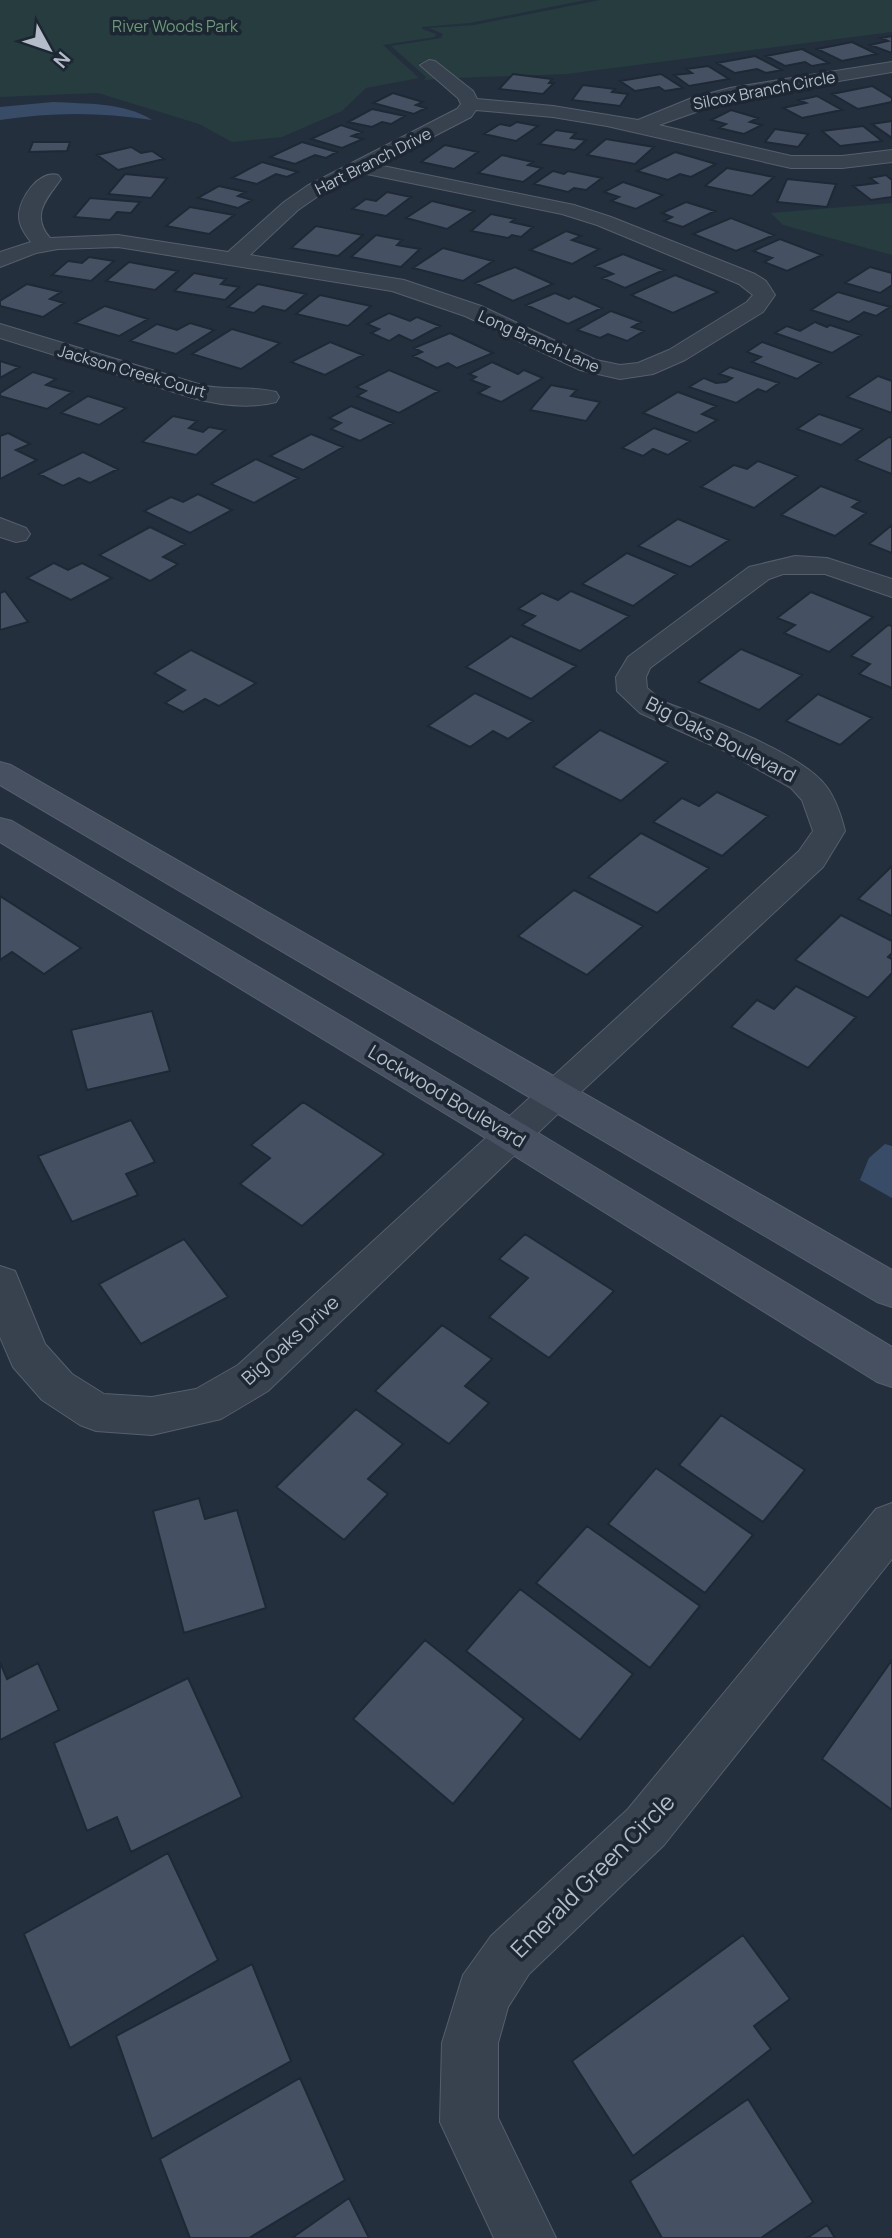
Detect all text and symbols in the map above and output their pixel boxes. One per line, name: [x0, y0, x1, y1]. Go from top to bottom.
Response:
north arrow: [14, 14, 84, 84]
park label: River Woods Park: [112, 15, 239, 37]
text: N: [48, 46, 76, 74]
street label: Silcox Branch Circle: [691, 65, 837, 115]
street label: Hart Branch Drive: [311, 122, 435, 200]
street label: Long Branch Lane: [475, 304, 603, 378]
street label: Jackson Creek Court: [55, 339, 209, 403]
street label: Big Oaks Boulevard: [641, 690, 801, 788]
street label: Lockwood Boulevard: [363, 1039, 531, 1153]
street label: Big Oaks Drive: [236, 1289, 344, 1391]
street label: Emerald Green Circle: [503, 1786, 681, 1964]

